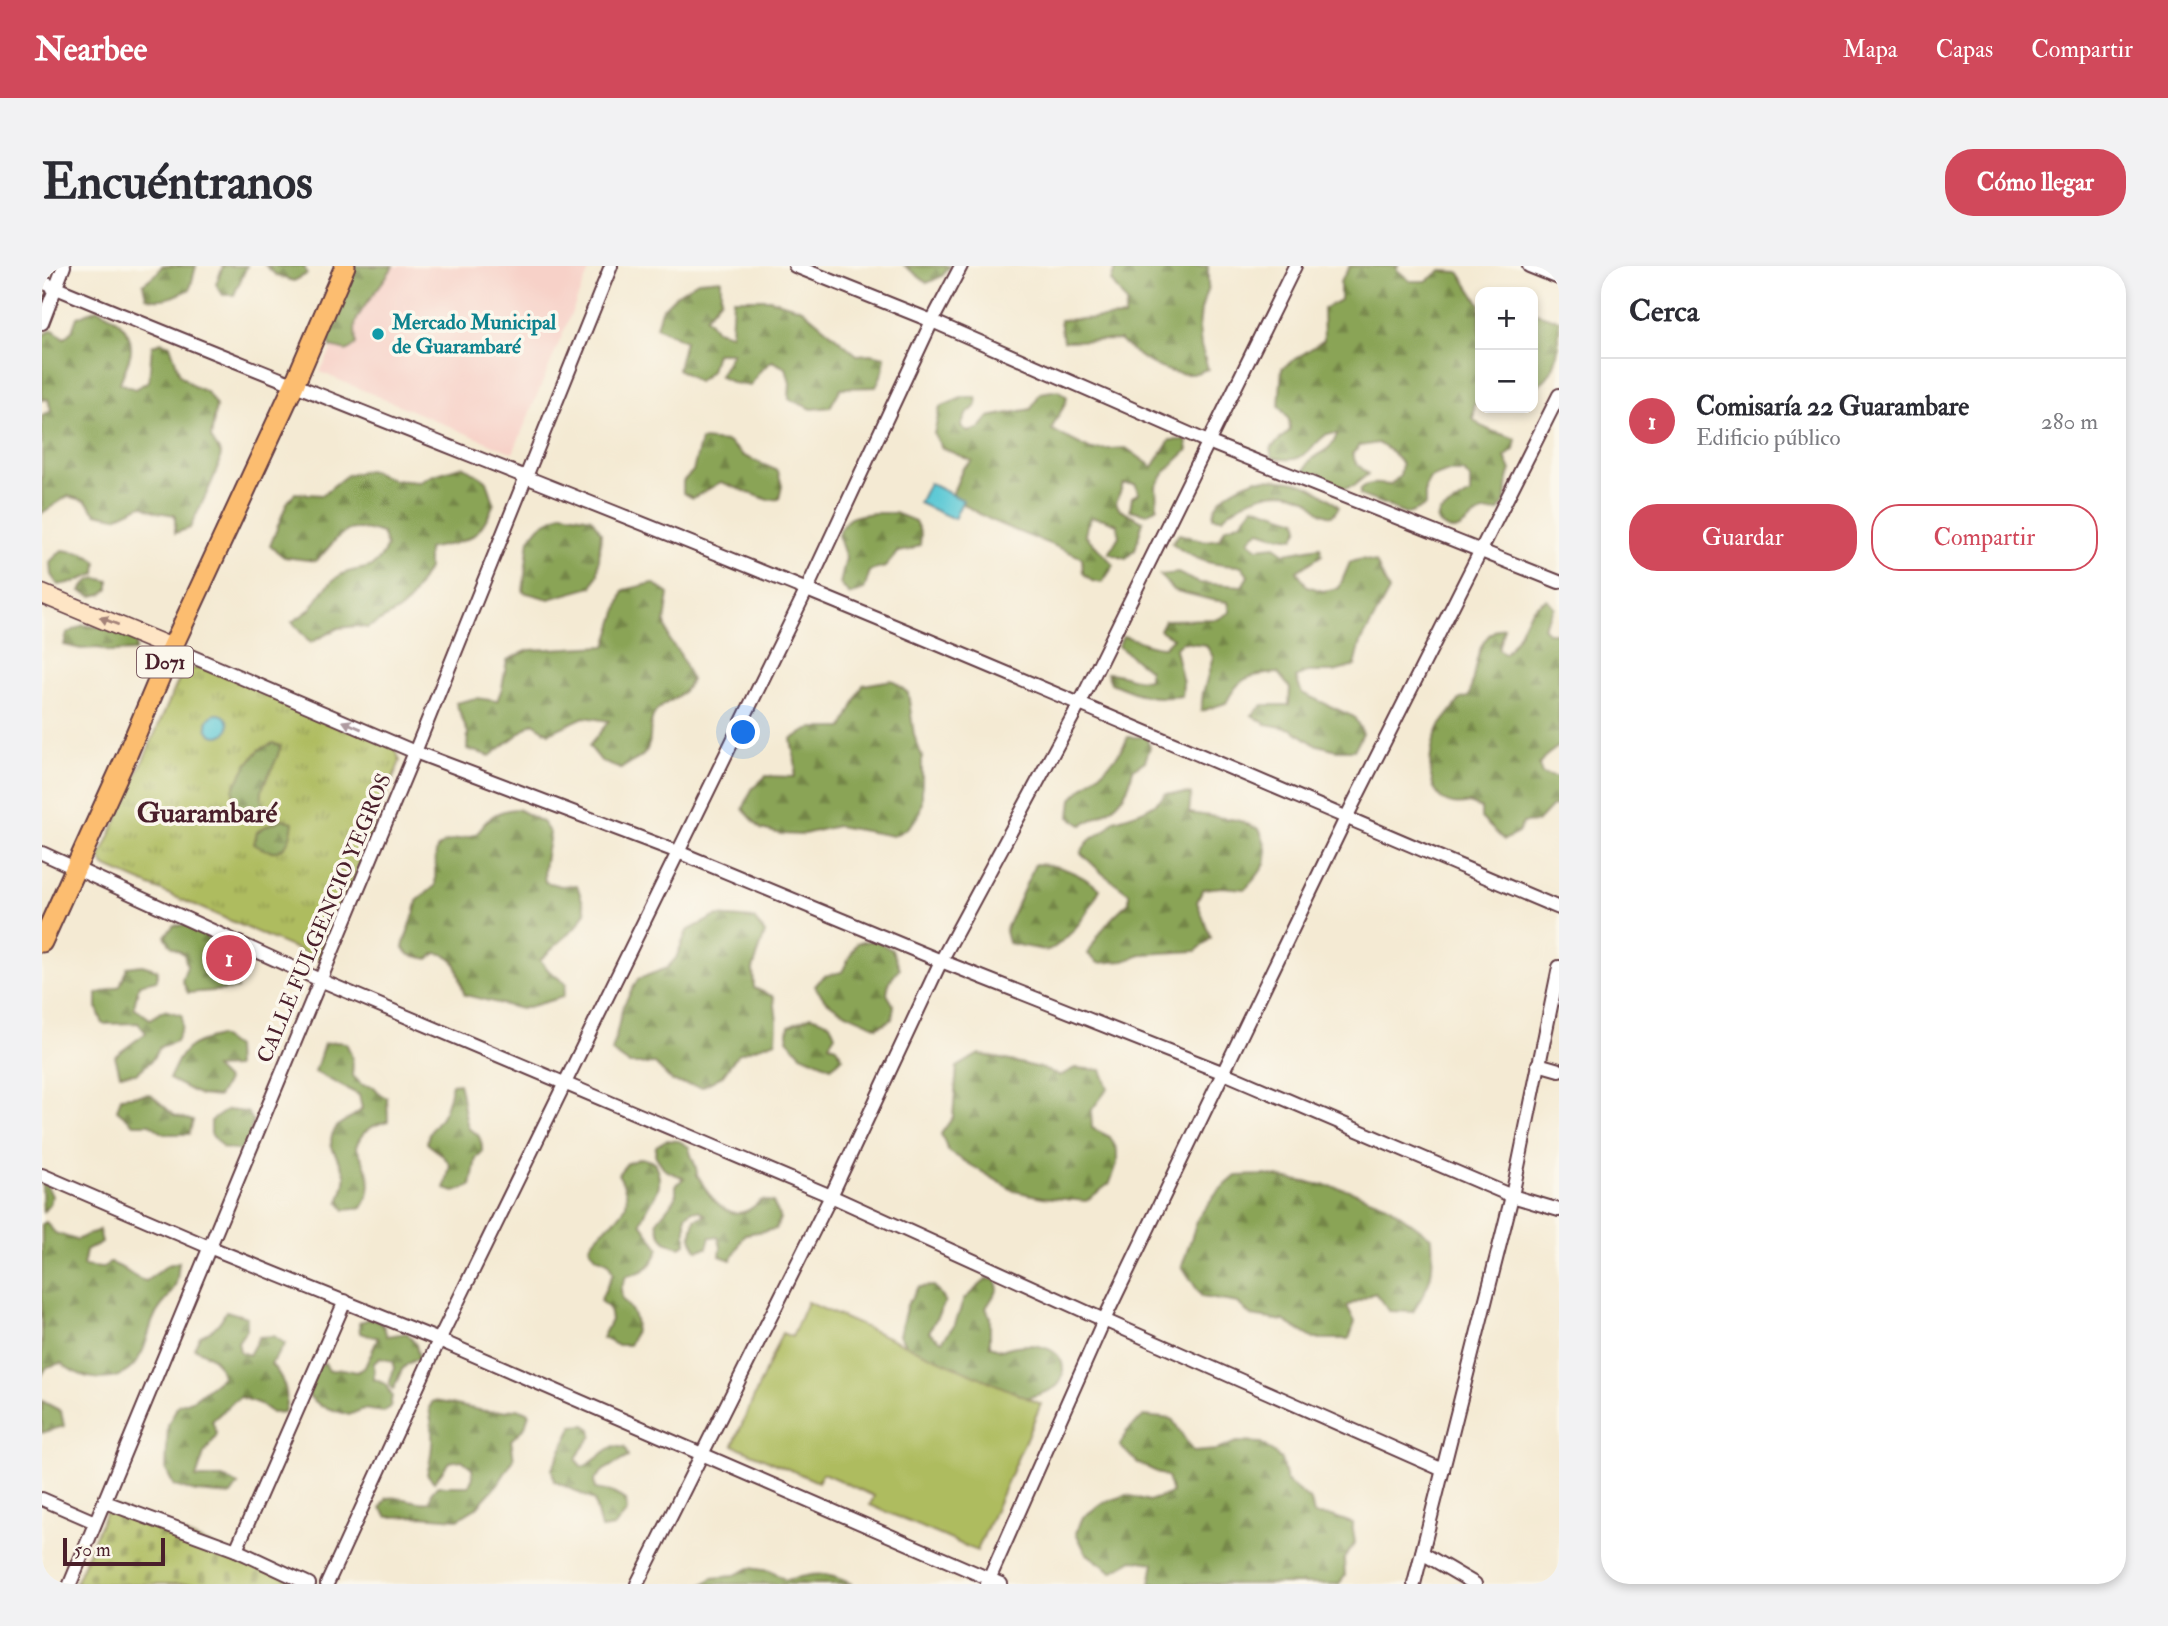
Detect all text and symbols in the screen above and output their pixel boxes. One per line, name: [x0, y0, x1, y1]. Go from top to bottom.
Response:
text: Nearbee: [35, 29, 147, 70]
text: Mapa: [1843, 34, 1898, 65]
text: Capas: [1936, 34, 1993, 65]
text: Compartir: [2031, 34, 2133, 65]
button: Cómo llegar: [1945, 149, 2126, 216]
text: Encuéntranos: [42, 152, 313, 213]
map controls: [1475, 287, 1538, 413]
button: +: [1475, 287, 1538, 350]
text: Cerca: [1629, 293, 1699, 330]
place label: Mercado Municipal de Guarambaré: [391, 309, 557, 360]
marker: Mercado Municipal de Guarambaré: [370, 326, 386, 342]
button: −: [1475, 350, 1538, 413]
text: Comisaría 22 Guarambare: [1696, 391, 1969, 423]
text: 1: [1648, 407, 1656, 436]
text: 280 m: [2041, 407, 2098, 436]
text: Edificio público: [1696, 423, 1841, 452]
button: Guardar: [1629, 504, 1857, 571]
button: Compartir: [1871, 504, 2098, 571]
one-way arrow: [98, 615, 119, 626]
road number: D071: [137, 646, 193, 678]
your location: [726, 715, 760, 749]
one-way arrow: [342, 719, 362, 731]
street label: CALLE FULGENCIO YEGROS: [251, 769, 398, 1067]
district label: Guarambaré: [137, 796, 278, 831]
pin: 1: [206, 932, 252, 984]
scale bar: [63, 1535, 164, 1567]
text: 50 m: [74, 1538, 111, 1562]

